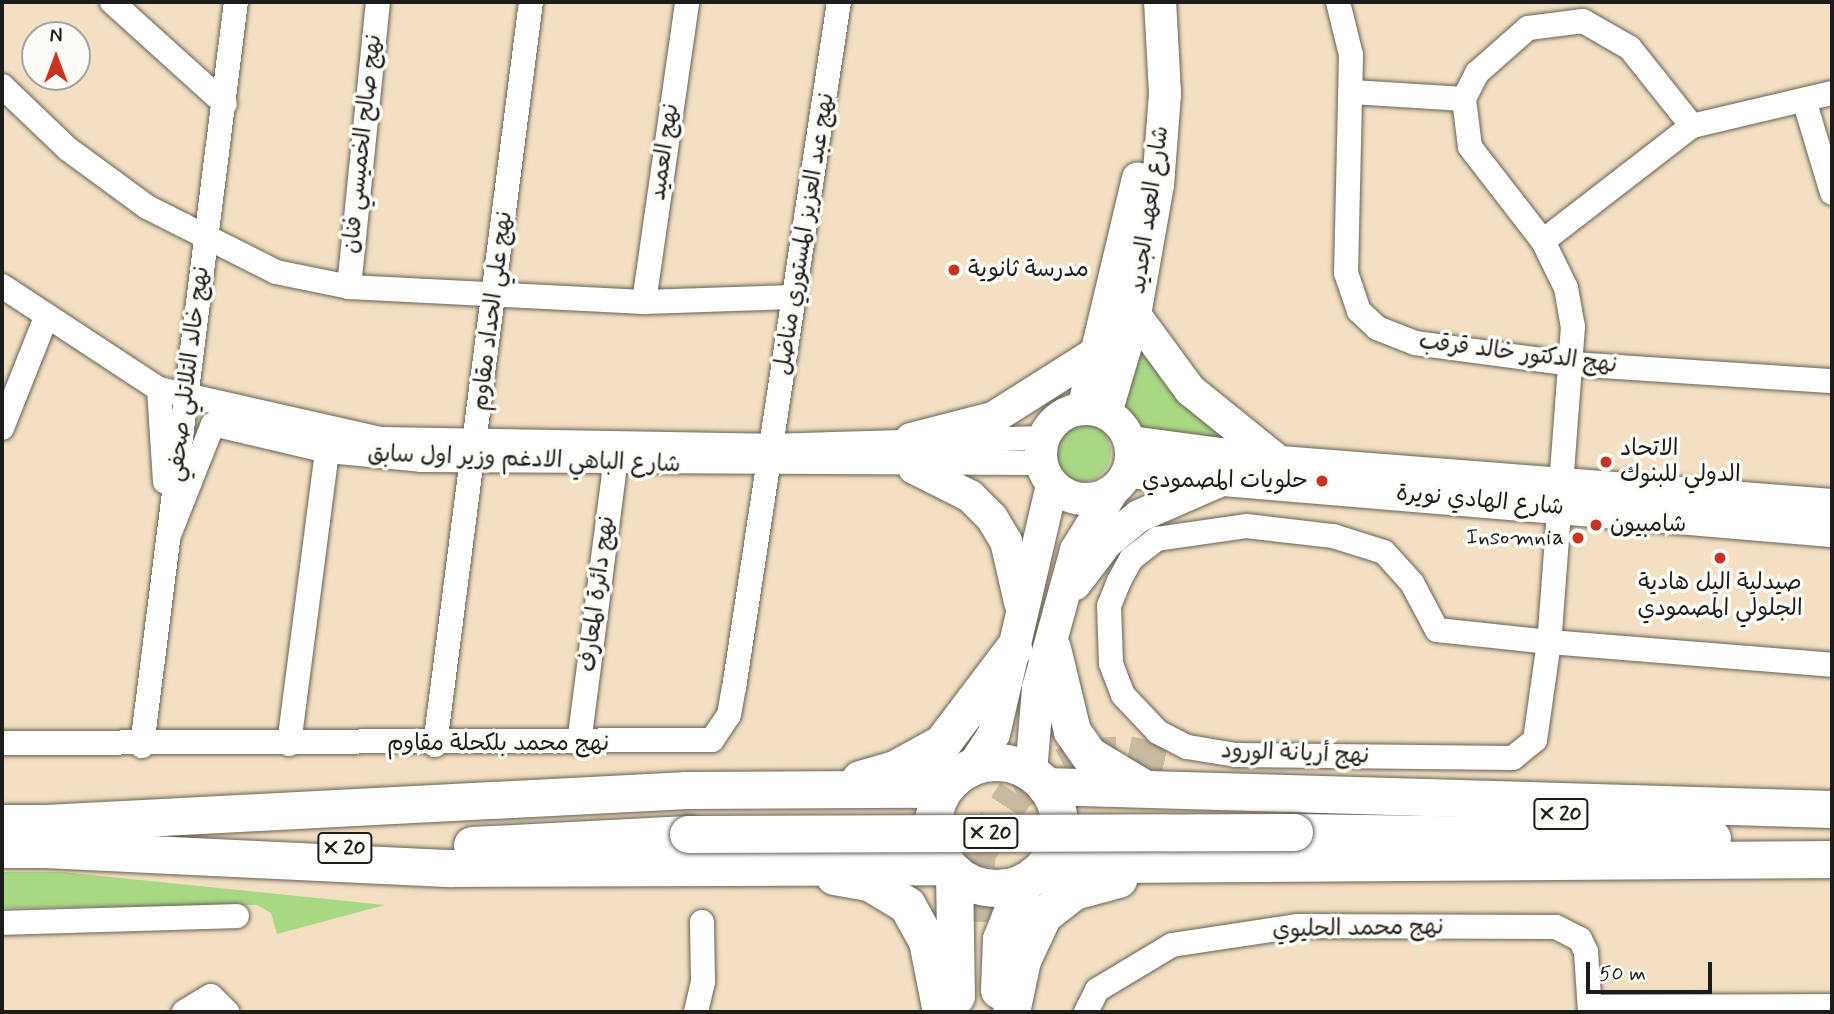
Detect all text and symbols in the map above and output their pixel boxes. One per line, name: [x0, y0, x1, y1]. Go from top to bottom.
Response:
north arrow: [21, 21, 91, 91]
text: N: [50, 24, 62, 49]
street label: نهج صالح الخميسي فنان: [338, 33, 388, 255]
street label: نهج عبد العزيز المستوري مناضل: [769, 91, 841, 377]
street label: نهج العميد: [645, 102, 685, 202]
street label: شارع العهد الجديد: [1125, 124, 1175, 296]
street label: نهج علي الحداد مقاوم: [467, 210, 519, 412]
place label: مدرسة ثانوية: [968, 256, 1089, 284]
marker: مدرسة ثانوية: [946, 262, 962, 278]
street label: نهج خالد التلاتلي صحفي: [162, 265, 216, 483]
street label: نهج الدكتور خالد قرقب: [1417, 328, 1619, 380]
place label: الاتحاد الدولي للبنوك: [1620, 435, 1741, 489]
street label: شارع الباهي الادغم وزير اول سابق: [367, 441, 681, 479]
marker: الاتحاد الدولي للبنوك: [1598, 454, 1614, 470]
place label: حلويات المصمودي: [1142, 467, 1308, 495]
marker: حلويات المصمودي: [1314, 473, 1330, 489]
street label: شارع الهادي نويرة: [1395, 480, 1565, 522]
place label: شامبيون: [1610, 511, 1686, 539]
street label: نهج دائرة المعارف: [575, 515, 621, 673]
marker: شامبيون: [1588, 517, 1604, 533]
place label: Insomnia: [1466, 524, 1564, 552]
marker: Insomnia: [1570, 530, 1586, 546]
marker: صيدلية اليل هادية الجلولي المصمودي: [1712, 550, 1728, 566]
place label: صيدلية اليل هادية الجلولي المصمودي: [1637, 569, 1803, 623]
street label: نهج محمد بلكحلة مقاوم: [387, 730, 609, 758]
street label: نهج أريانة الورود: [1220, 738, 1370, 770]
road number: X 20: [1533, 796, 1589, 832]
road number: X 20: [963, 816, 1019, 850]
road number: X 20: [317, 830, 373, 866]
street label: نهج محمد الحليوي: [1272, 914, 1444, 944]
scale bar: [1589, 948, 1715, 992]
text: 50 m: [1599, 960, 1646, 988]

